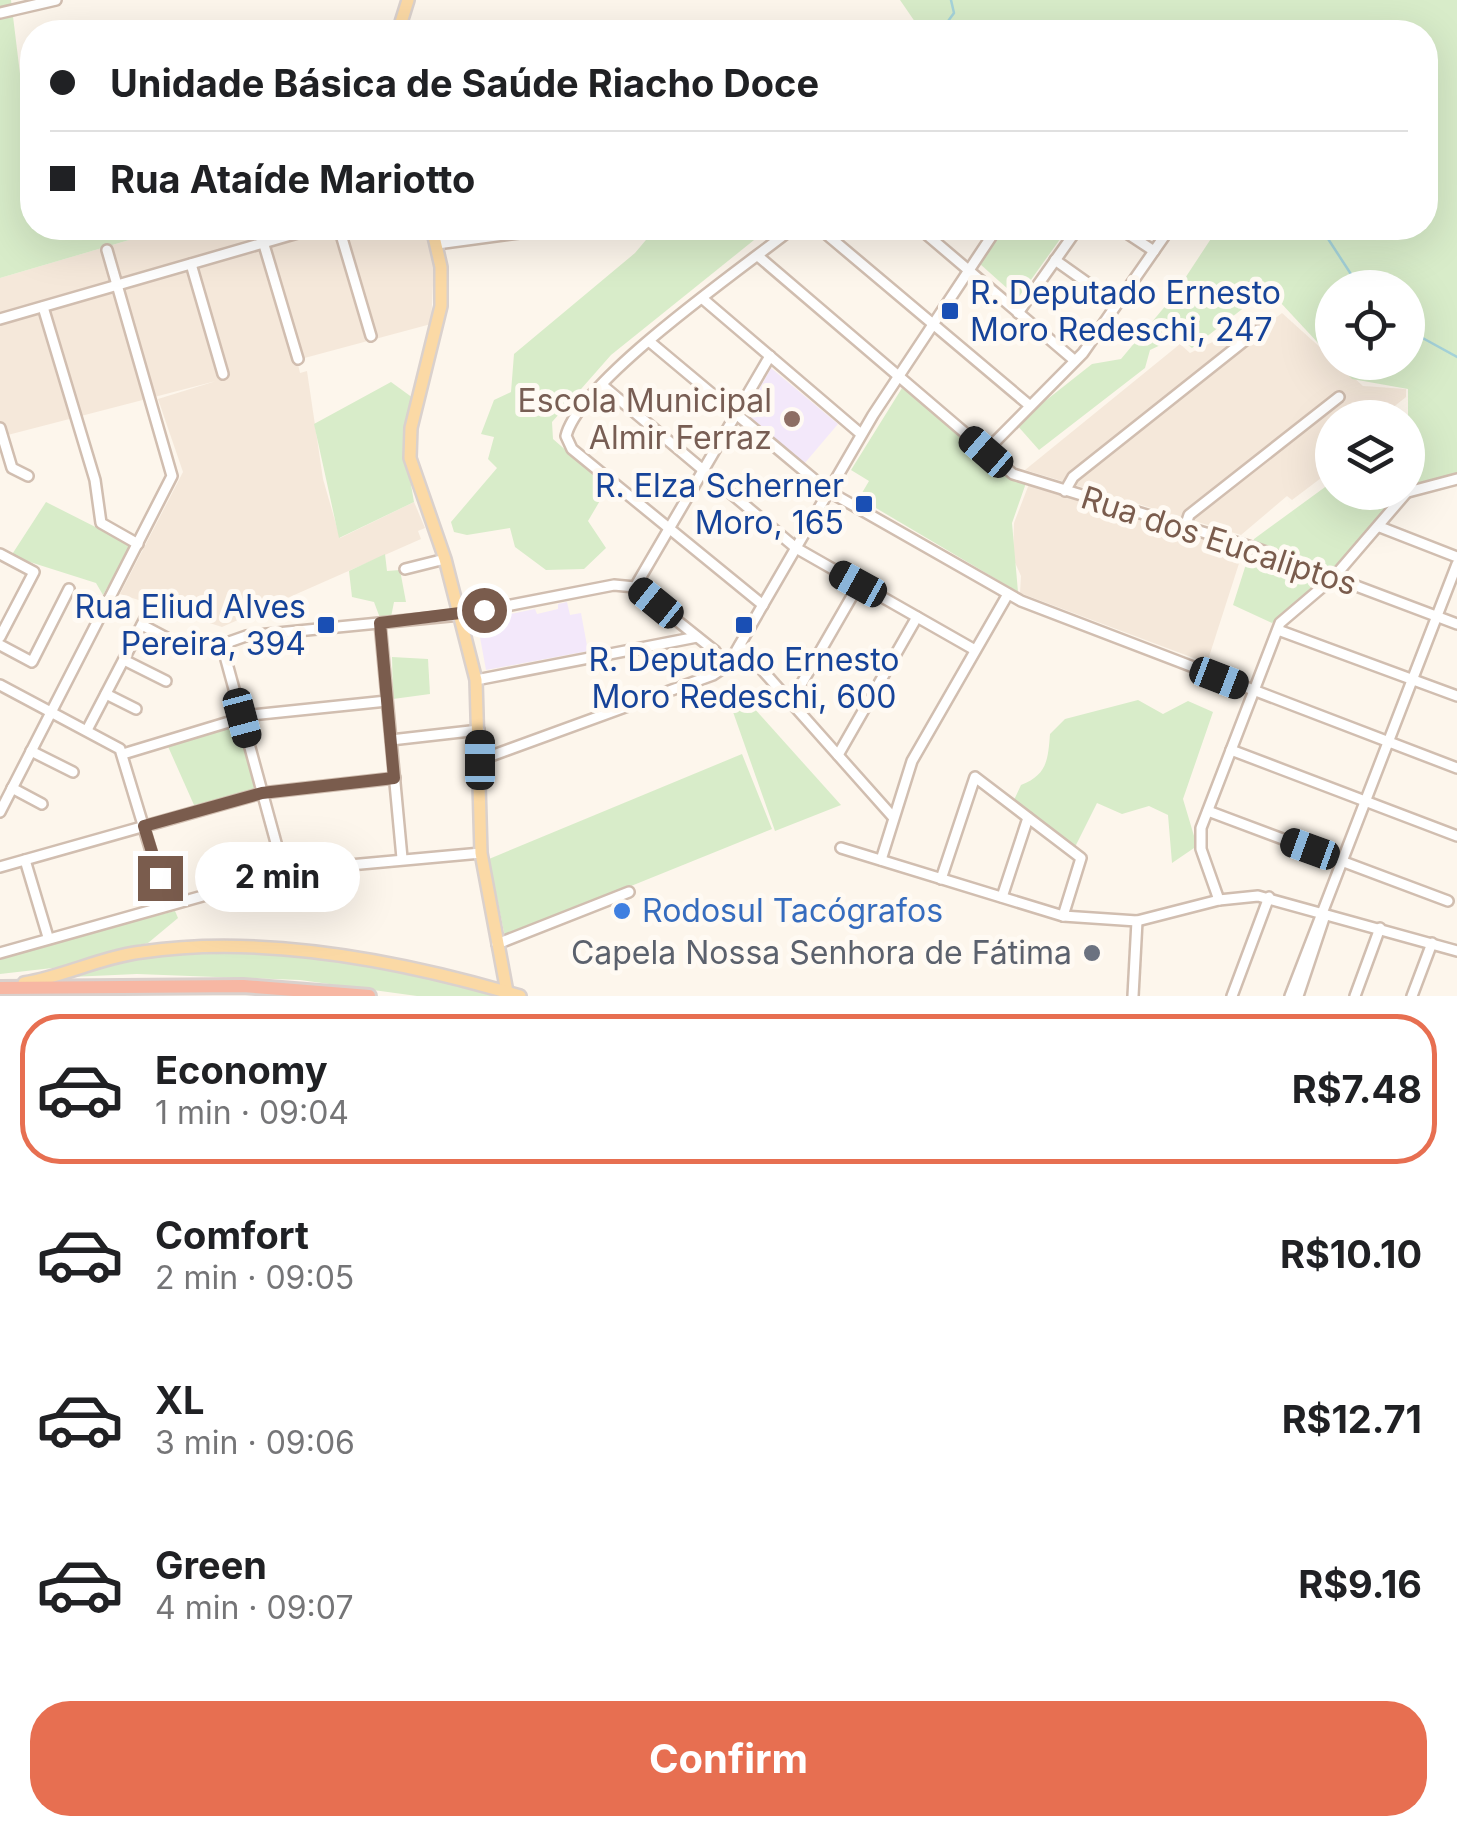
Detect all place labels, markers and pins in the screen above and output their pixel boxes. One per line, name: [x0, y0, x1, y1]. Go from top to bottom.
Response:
place label: R. Deputado Ernesto Moro Redeschi, 247: [970, 273, 1281, 349]
marker: R. Deputado Ernesto Moro Redeschi, 247: [939, 300, 961, 322]
place label: Escola Municipal Almir Ferraz: [518, 381, 772, 457]
marker: Escola Municipal Almir Ferraz: [781, 408, 803, 430]
place label: R. Elza Scherner Moro, 165: [595, 466, 844, 542]
marker: R. Elza Scherner Moro, 165: [853, 493, 875, 515]
place label: Rua Eliud Alves Pereira, 394: [74, 587, 306, 663]
marker: Rua Eliud Alves Pereira, 394: [315, 614, 337, 636]
marker: R. Deputado Ernesto Moro Redeschi, 600: [733, 614, 755, 636]
place label: R. Deputado Ernesto Moro Redeschi, 600: [588, 640, 900, 716]
place label: Rodosul Tacógrafos: [642, 891, 943, 930]
marker: Rodosul Tacógrafos: [611, 900, 633, 922]
place label: Capela Nossa Senhora de Fátima: [571, 933, 1072, 972]
marker: Capela Nossa Senhora de Fátima: [1081, 942, 1103, 964]

